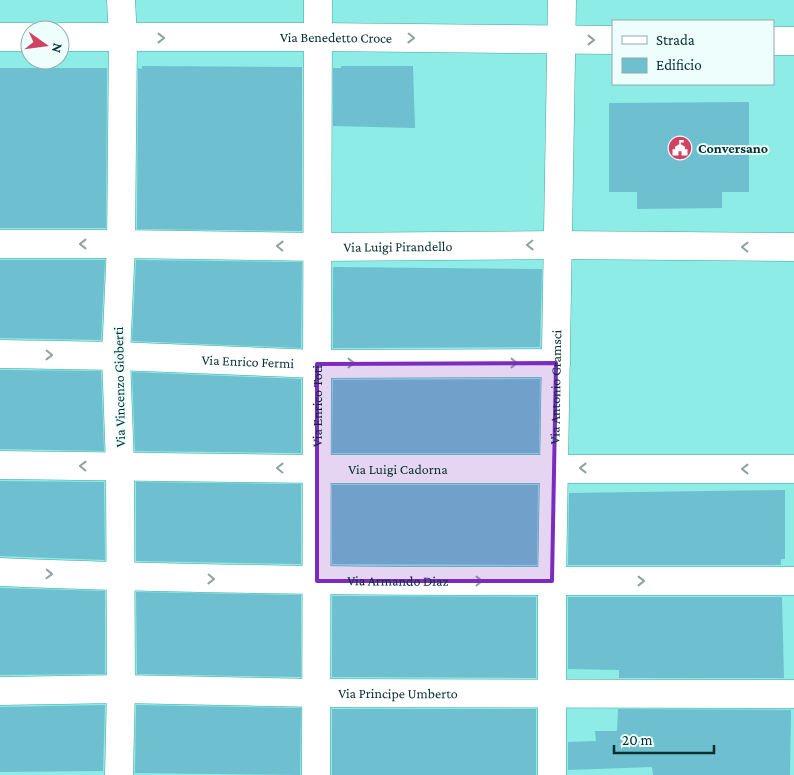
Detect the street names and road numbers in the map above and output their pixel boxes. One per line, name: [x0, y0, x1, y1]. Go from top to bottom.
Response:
street label: Via Benedetto Croce: [280, 29, 392, 46]
street label: Via Luigi Pirandello: [343, 238, 453, 255]
street label: Via Vincenzo Gioberti: [110, 326, 128, 447]
street label: Via Antonio Gramsci: [546, 329, 564, 444]
street label: Via Enrico Fermi: [201, 351, 295, 371]
street label: Via Enrico Toti: [309, 365, 325, 447]
street label: Via Luigi Cadorna: [348, 461, 448, 477]
street label: Via Armando Diaz: [347, 572, 449, 589]
street label: Via Principe Umberto: [338, 685, 458, 701]

